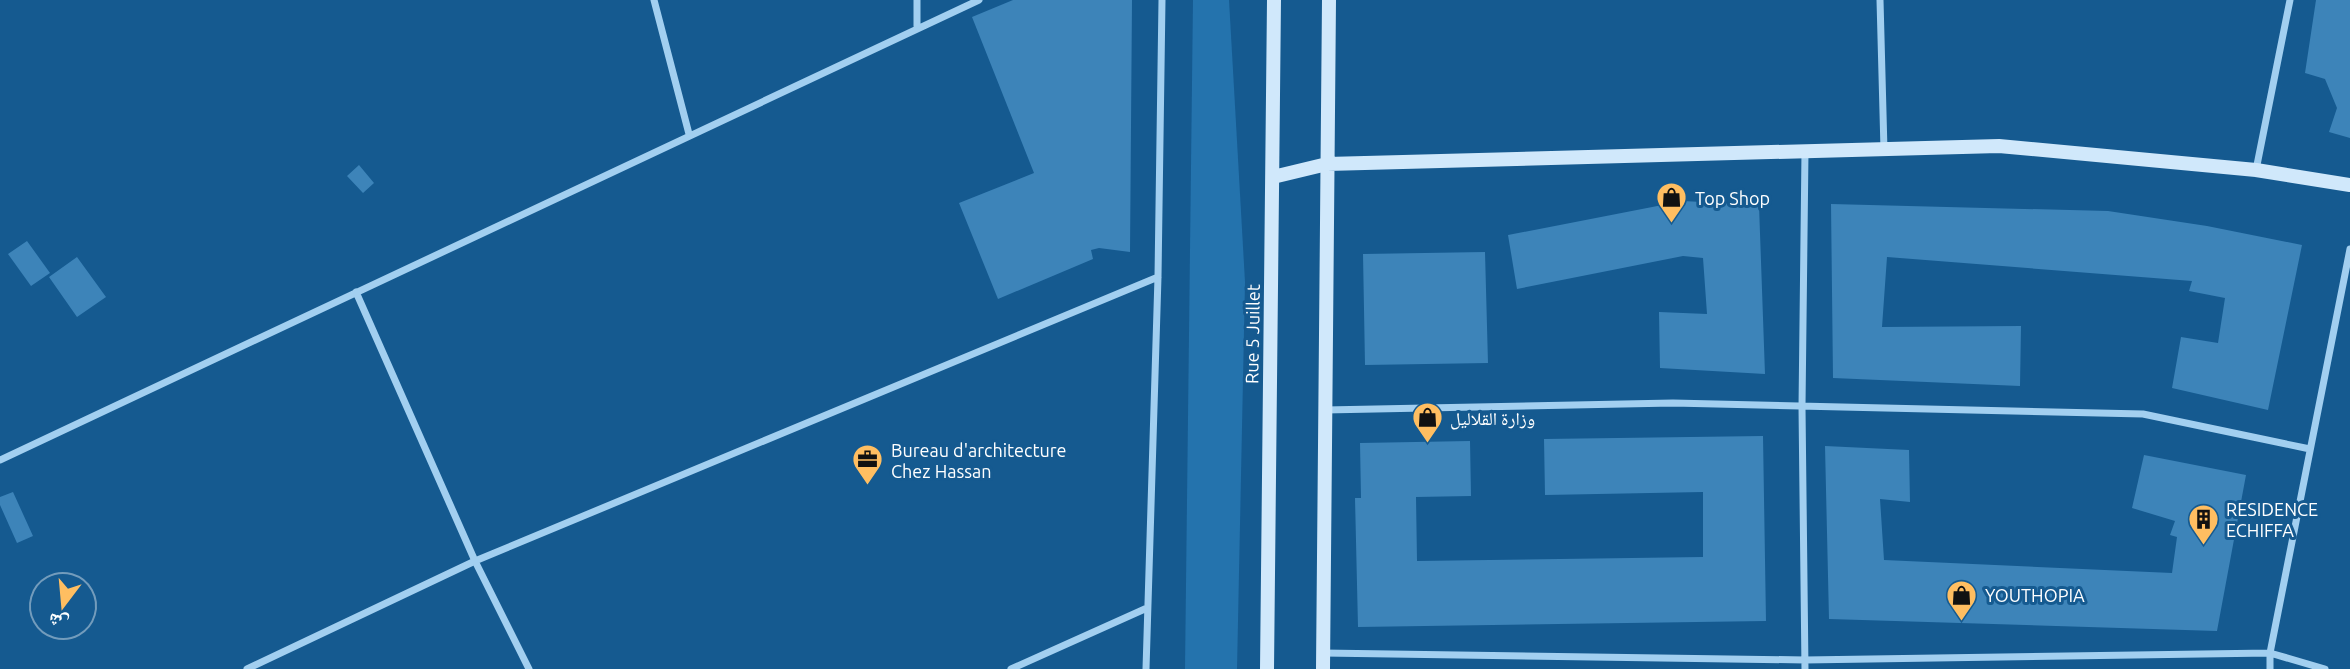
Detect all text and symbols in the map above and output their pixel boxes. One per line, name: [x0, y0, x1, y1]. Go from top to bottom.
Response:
shop icon: Top Shop: [1655, 181, 1689, 225]
place label: Top Shop: [1695, 188, 1770, 208]
street label: Rue 5 Juillet: [1241, 284, 1263, 384]
shop icon: وزارة القلاليل: [1410, 401, 1444, 445]
place label: وزارة القلاليل: [1450, 408, 1535, 430]
place label: Bureau d'architecture Chez Hassan: [891, 440, 1066, 481]
office icon: Bureau d'architecture Chez Hassan: [851, 443, 885, 487]
place label: RESIDENCE ECHIFFA: [2226, 499, 2318, 540]
building icon: RESIDENCE ECHIFFA: [2186, 502, 2220, 546]
north arrow: [28, 571, 98, 641]
shop icon: YOUTHOPIA: [1945, 578, 1979, 622]
place label: YOUTHOPIA: [1985, 585, 2085, 605]
text: ش: [46, 608, 71, 636]

